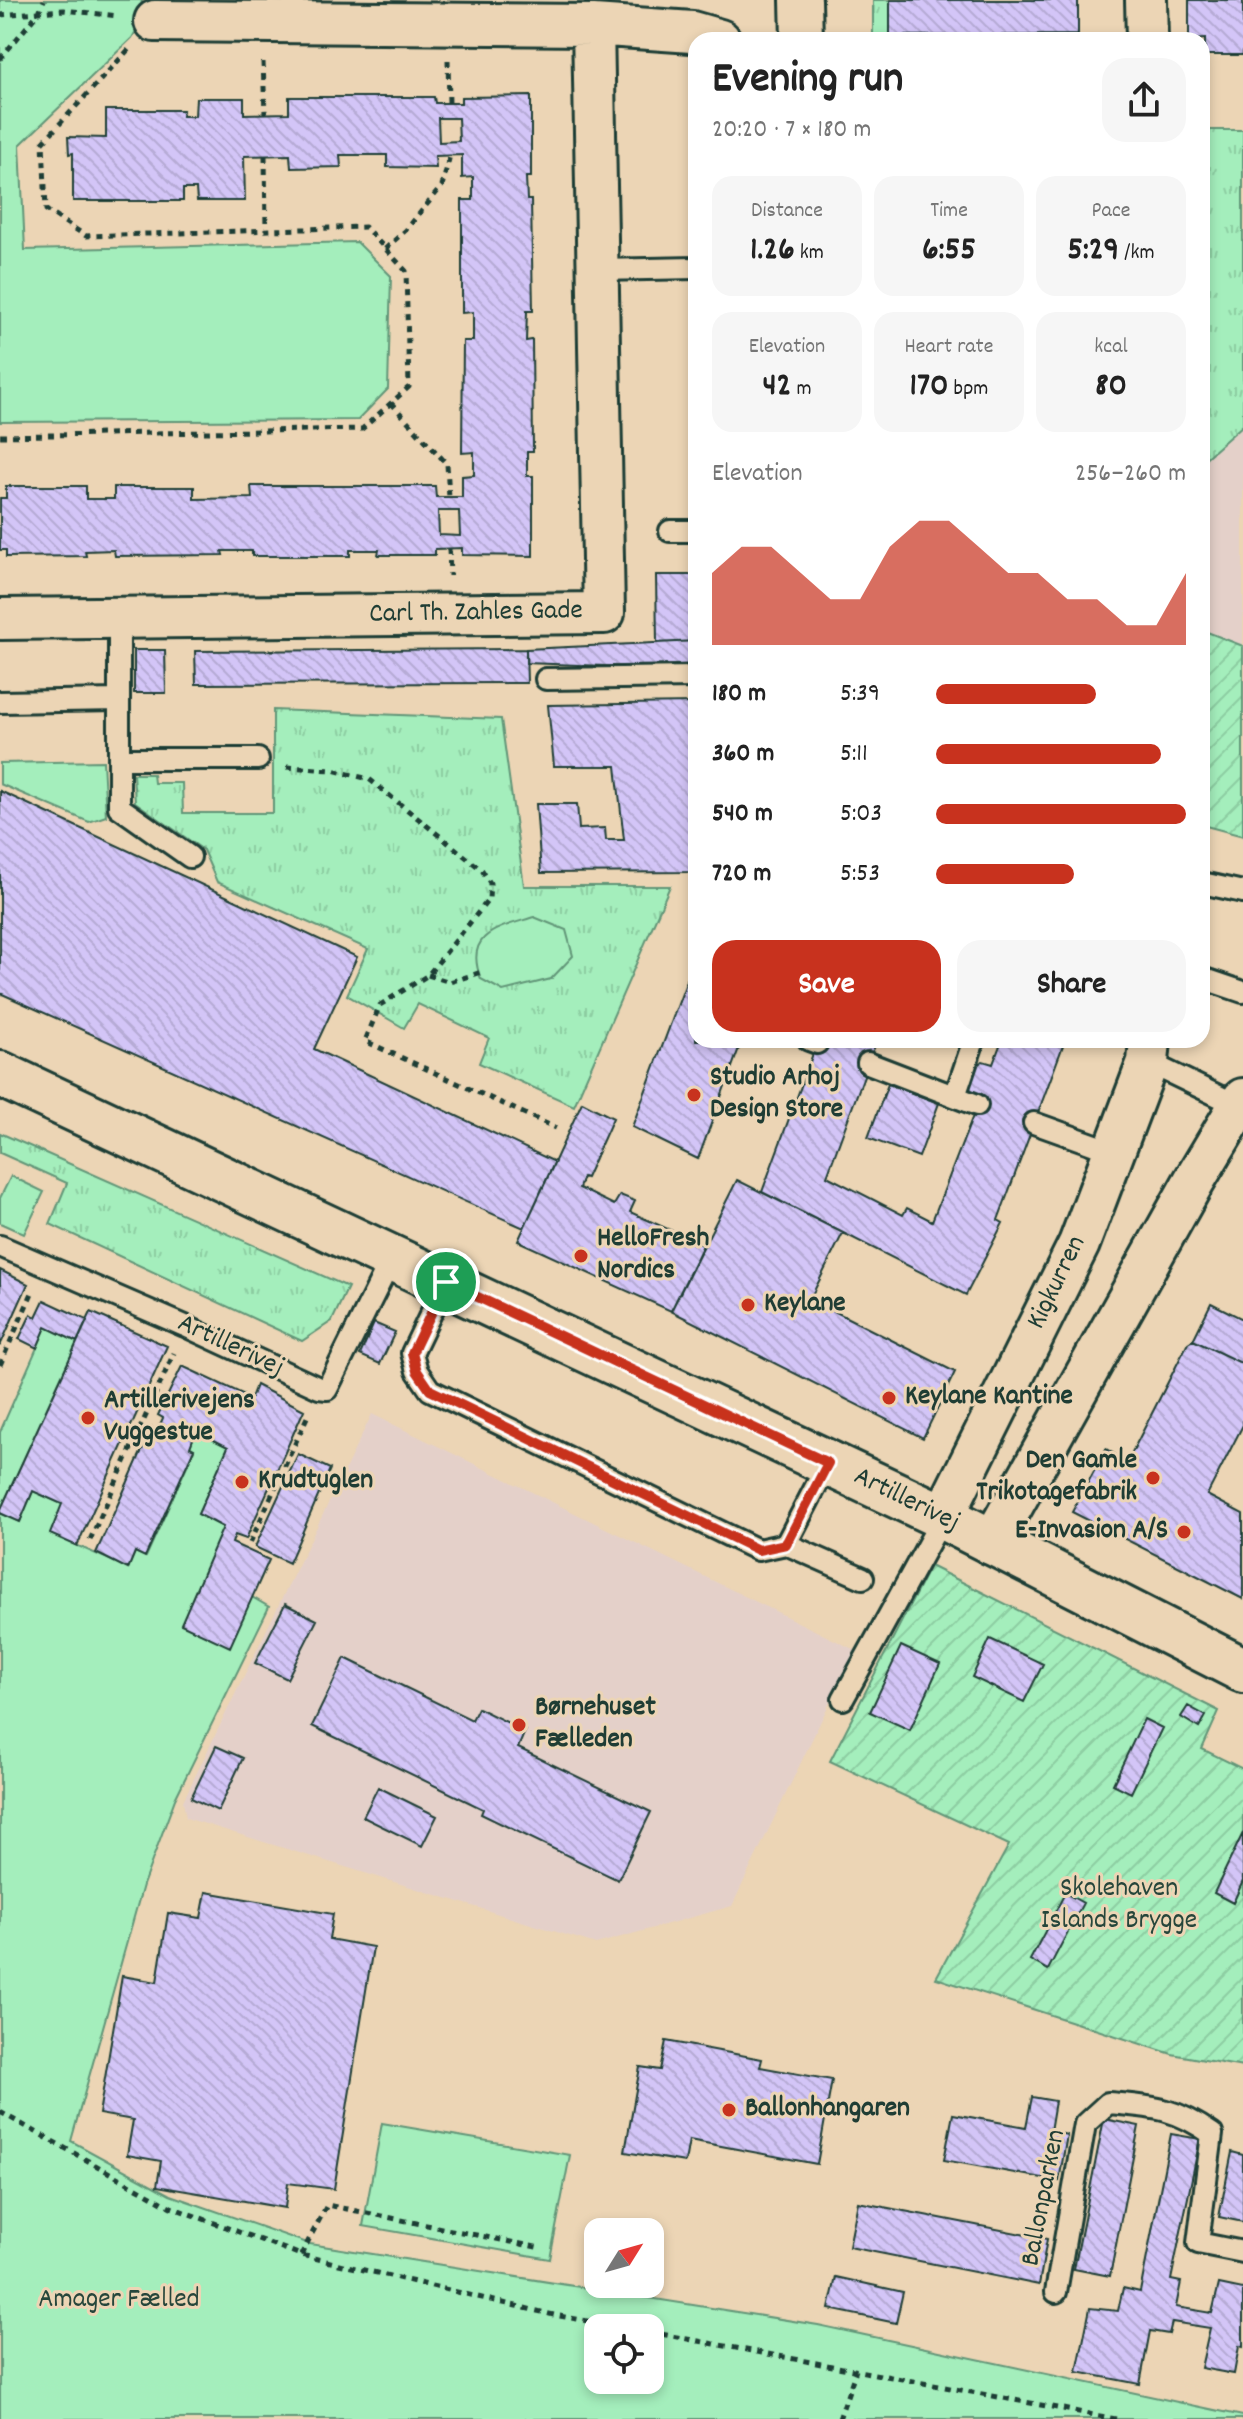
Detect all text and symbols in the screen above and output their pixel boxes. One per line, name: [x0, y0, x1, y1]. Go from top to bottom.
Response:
text: Evening run: [712, 50, 903, 113]
button: share: [1102, 58, 1186, 142]
text: 20:20 · 7 × 180 m: [712, 112, 871, 149]
text: Distance: [751, 196, 823, 227]
text: Time: [930, 196, 968, 227]
text: Pace: [1092, 196, 1130, 227]
text: 1.26: [750, 227, 795, 276]
text: 6:55: [922, 227, 976, 276]
text: 5:29: [1067, 227, 1119, 276]
text: km: [795, 238, 824, 269]
text: /km: [1119, 238, 1155, 269]
text: Elevation: [749, 332, 825, 363]
text: Heart rate: [905, 332, 993, 363]
text: kcal: [1094, 332, 1128, 363]
text: 42: [762, 363, 791, 412]
text: 170: [910, 363, 949, 412]
text: 80: [1095, 363, 1127, 412]
text: m: [791, 374, 812, 405]
text: bpm: [949, 374, 988, 405]
text: Elevation: [712, 456, 802, 493]
text: 256–260 m: [1075, 456, 1186, 493]
street label: Carl Th. Zahles Gade: [369, 592, 583, 636]
text: 180 m: [712, 676, 766, 713]
text: 5:39: [840, 676, 880, 713]
text: 360 m: [712, 736, 774, 773]
text: 5:11: [840, 736, 868, 773]
text: 540 m: [712, 796, 773, 833]
text: 5:03: [840, 796, 882, 833]
text: 720 m: [712, 856, 771, 893]
text: 5:53: [840, 856, 880, 893]
button: Save: [712, 940, 941, 1032]
button: Share: [957, 940, 1186, 1032]
place label: Studio Arhoj Design Store: [710, 1059, 843, 1131]
marker: Studio Arhoj Design Store: [685, 1086, 703, 1104]
place label: HelloFresh Nordics: [597, 1220, 709, 1292]
street label: Kigkurren: [1018, 1229, 1098, 1337]
marker: HelloFresh Nordics: [572, 1247, 590, 1265]
pin: [412, 1248, 480, 1316]
icon: arrive: [424, 1260, 468, 1304]
place label: Keylane: [764, 1285, 846, 1325]
marker: Keylane: [739, 1296, 757, 1314]
street label: Artillerivej: [170, 1305, 290, 1389]
place label: Keylane Kantine: [905, 1378, 1073, 1418]
place label: Artillerivejens Vuggestue: [104, 1382, 255, 1454]
marker: Keylane Kantine: [880, 1389, 898, 1407]
marker: Artillerivejens Vuggestue: [79, 1409, 97, 1427]
place label: Den Gamle Trikotagefabrik: [976, 1442, 1137, 1514]
street label: Artillerivej: [846, 1458, 966, 1544]
place label: Krudtuglen: [258, 1462, 373, 1502]
marker: Den Gamle Trikotagefabrik: [1144, 1469, 1162, 1487]
marker: Krudtuglen: [233, 1473, 251, 1491]
place label: E-Invasion A/S: [1015, 1512, 1168, 1552]
marker: E-Invasion A/S: [1175, 1523, 1193, 1541]
place label: Børnehuset Fælleden: [535, 1689, 656, 1761]
marker: Børnehuset Fælleden: [510, 1716, 528, 1734]
park label: Skolehaven Islands Brygge: [1041, 1870, 1197, 1942]
place label: Ballonhangaren: [745, 2090, 910, 2130]
marker: Ballonhangaren: [720, 2101, 738, 2119]
street label: Ballonparken: [1012, 2126, 1078, 2270]
north arrow: [584, 2218, 664, 2298]
map controls: [584, 2218, 664, 2394]
park label: Amager Fælled: [38, 2281, 200, 2321]
button: locate: [584, 2314, 664, 2394]

